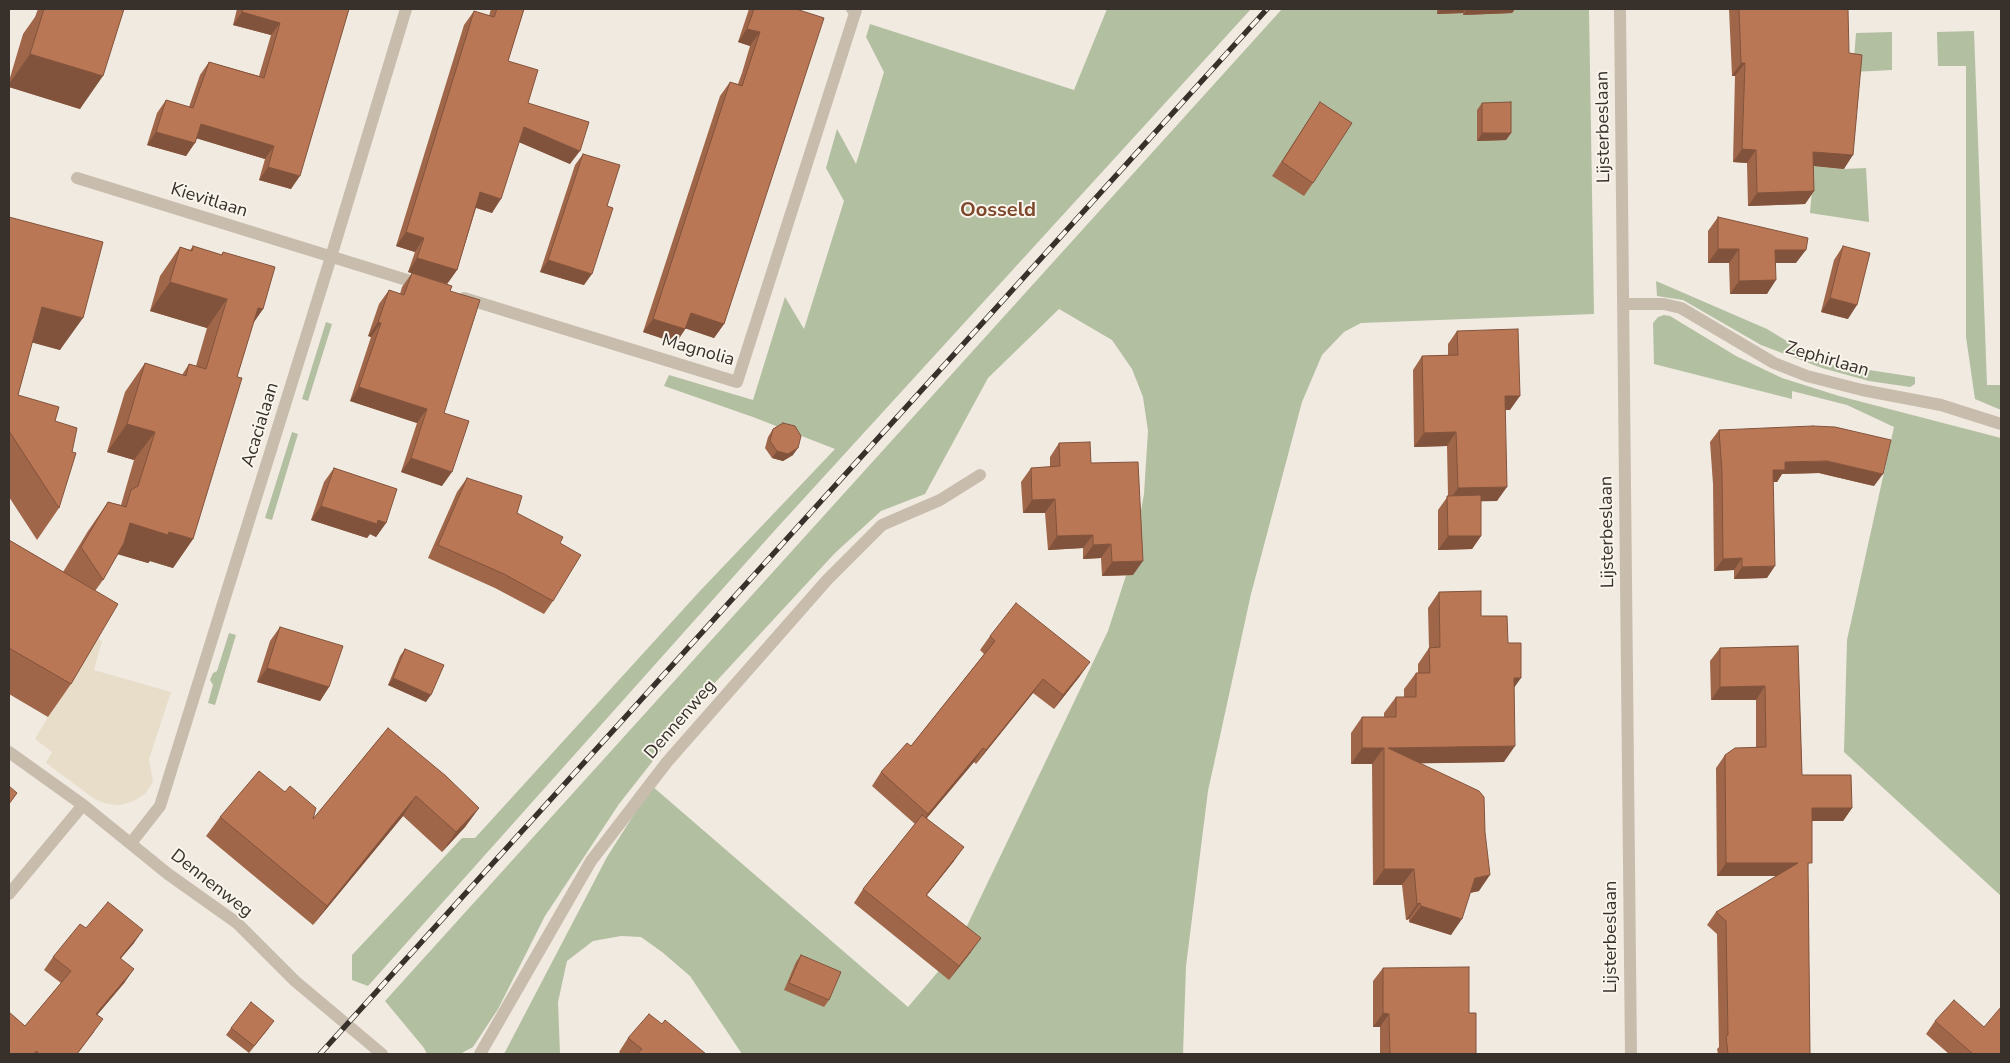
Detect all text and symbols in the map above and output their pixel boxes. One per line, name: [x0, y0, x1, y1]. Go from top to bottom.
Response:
street label: Lijsterbeslaan: [1592, 71, 1616, 183]
street label: Kievitlaan: [168, 179, 250, 223]
district label: Oosseld: [960, 199, 1036, 223]
street label: Magnolia: [659, 330, 737, 372]
street label: Zephirlaan: [1783, 338, 1871, 382]
street label: Acacialaan: [238, 380, 284, 470]
street label: Lijsterbeslaan: [1596, 476, 1620, 588]
street label: Dennenweg: [641, 676, 721, 764]
street label: Dennenweg: [166, 845, 256, 923]
street label: Lijsterbeslaan: [1601, 881, 1623, 993]

